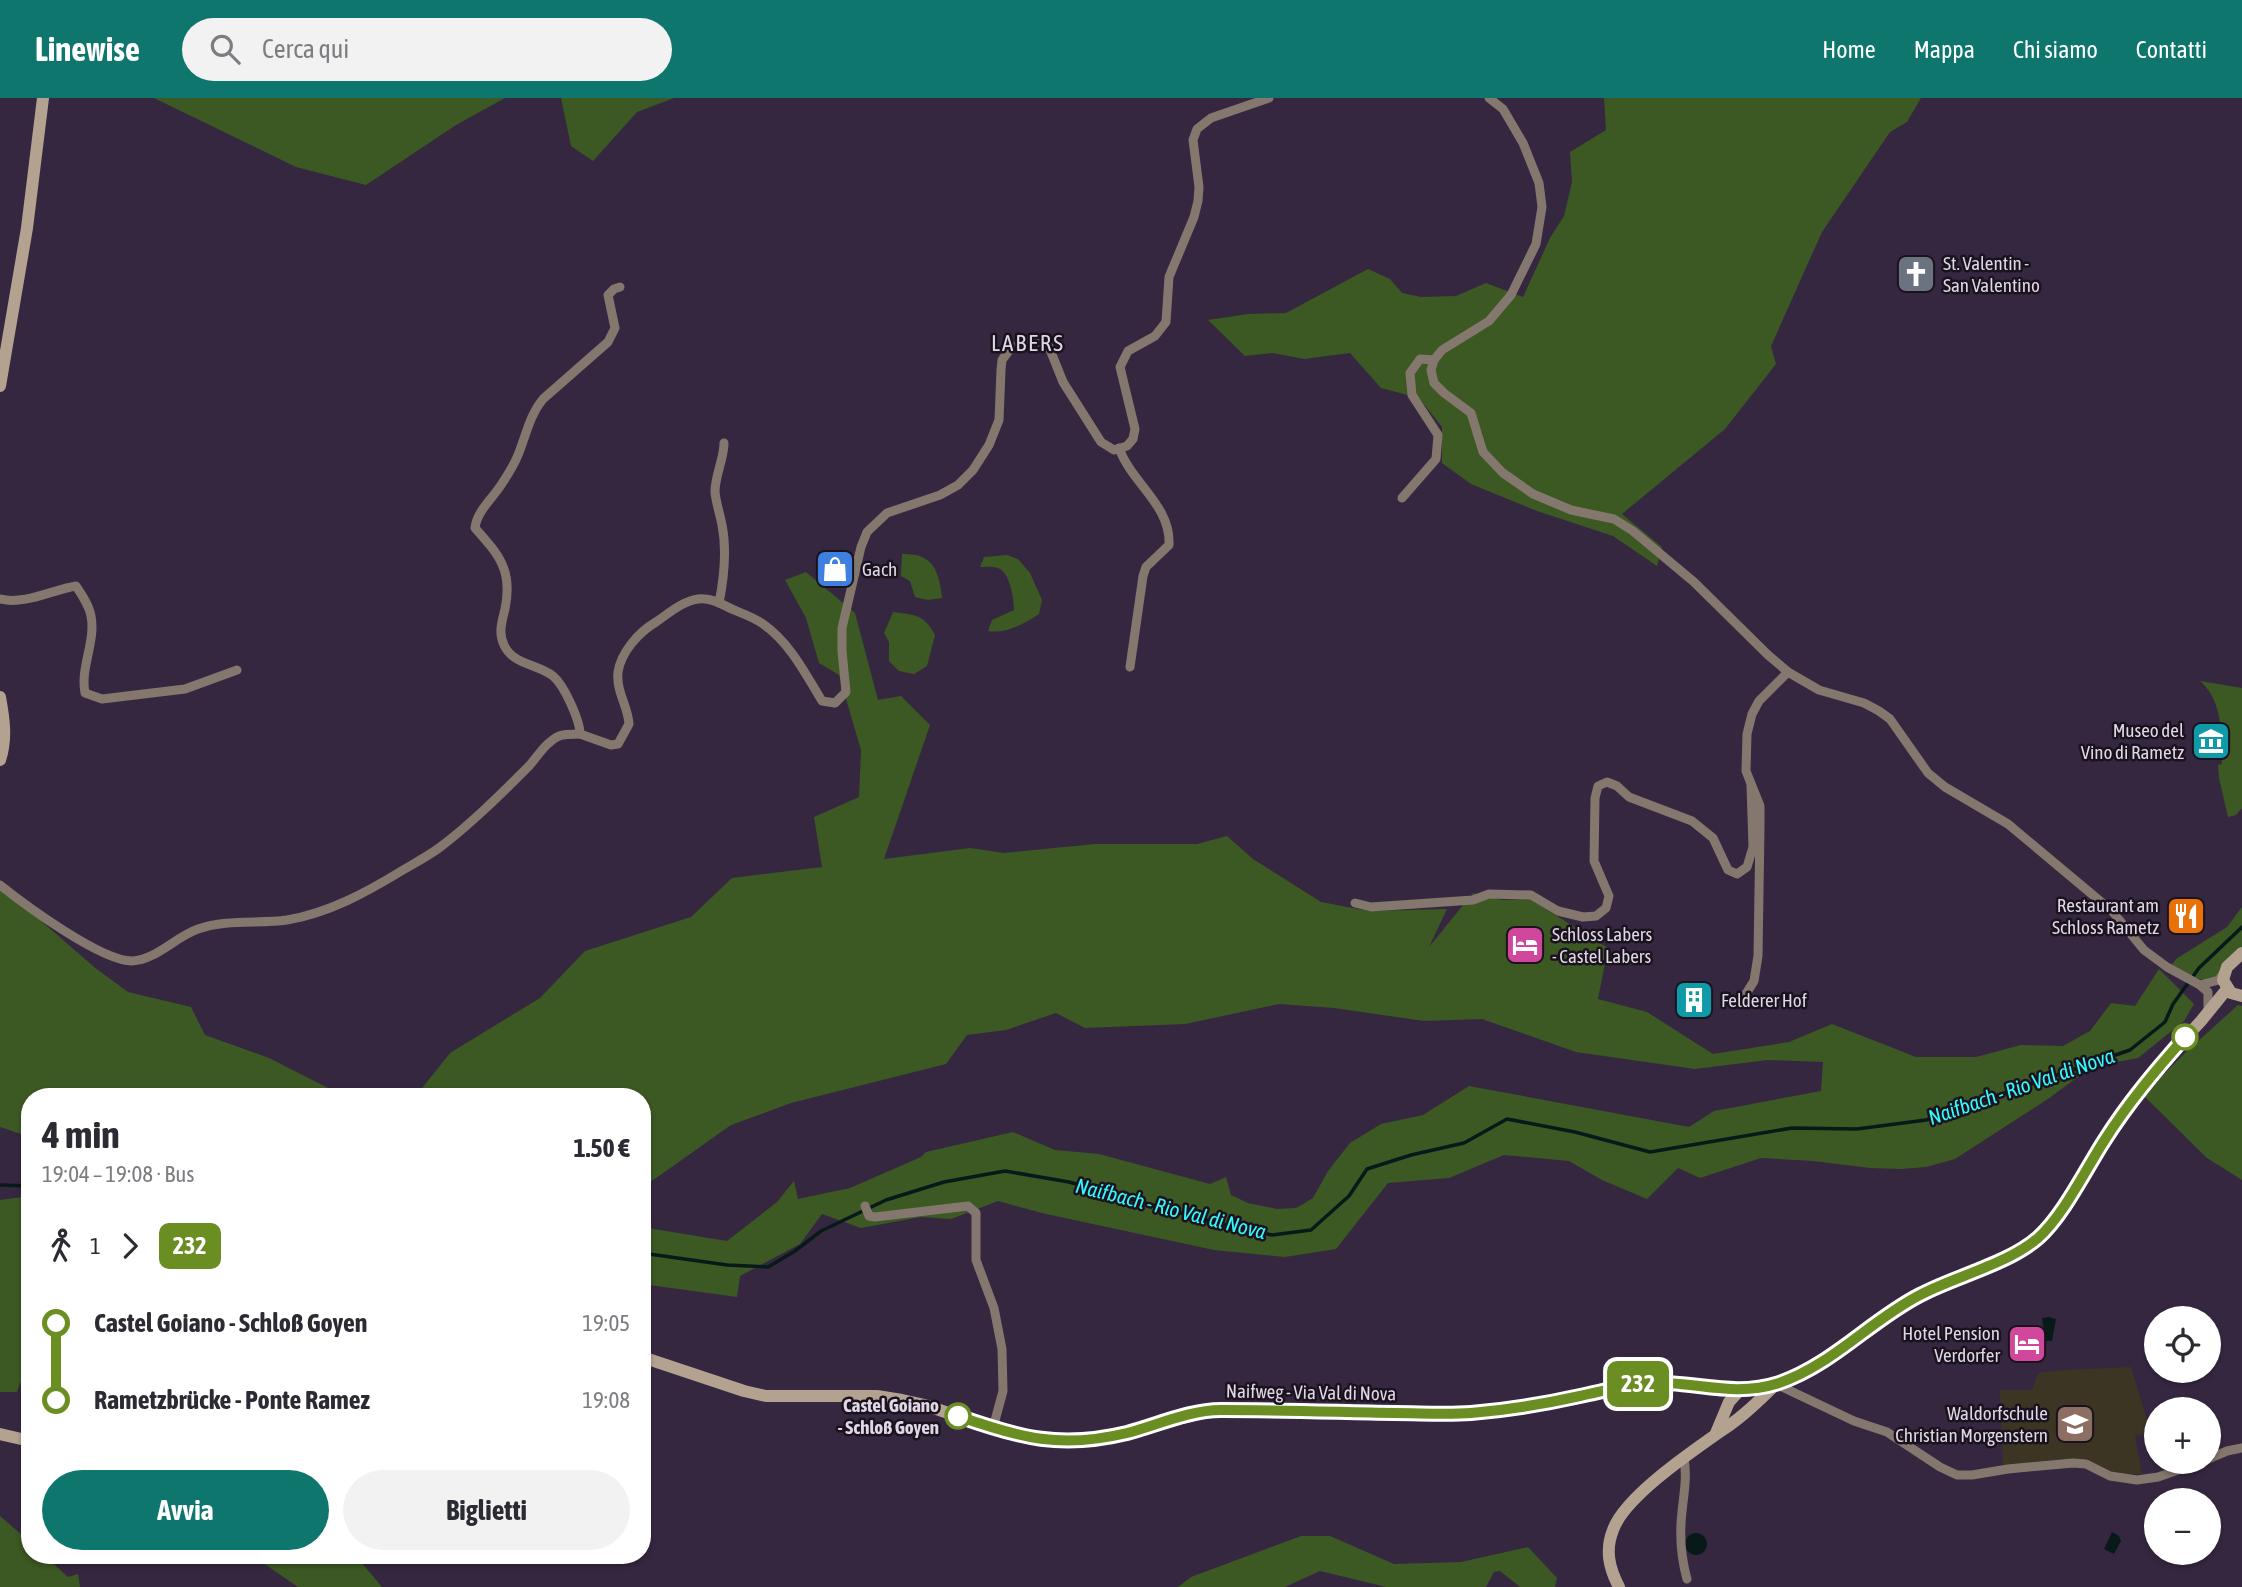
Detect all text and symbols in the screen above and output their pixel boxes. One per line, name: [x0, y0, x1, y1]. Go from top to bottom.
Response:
search box: [182, 18, 672, 81]
text: Linewise: [35, 30, 140, 68]
icon: search: [206, 30, 244, 68]
text: Cerca qui: [262, 34, 349, 64]
text: Home: [1822, 36, 1876, 63]
text: Mappa: [1914, 36, 1975, 63]
text: Chi siamo: [2013, 36, 2098, 63]
text: Contatti: [2136, 36, 2207, 63]
place label: St. Valentin - San Valentino: [1943, 252, 2040, 296]
church icon: St. Valentin - San Valentino: [1895, 253, 1937, 295]
district label: LABERS: [991, 330, 1065, 356]
shop icon: Gach: [814, 548, 856, 590]
place label: Gach: [862, 558, 897, 580]
place label: Museo del Vino di Rametz: [2081, 719, 2184, 763]
museum icon: Museo del Vino di Rametz: [2190, 720, 2232, 762]
place label: Restaurant am Schloss Rametz: [2052, 894, 2159, 938]
restaurant icon: Restaurant am Schloss Rametz: [2165, 895, 2207, 937]
place label: Schloss Labers - Castel Labers: [1552, 923, 1652, 967]
hotel icon: Schloss Labers - Castel Labers: [1504, 924, 1546, 966]
building icon: Felderer Hof: [1673, 979, 1715, 1021]
place label: Felderer Hof: [1721, 989, 1807, 1011]
unlabelled marker: [2172, 1024, 2198, 1050]
water label: Naifbach - Rio Val di Nova: [1925, 1043, 2117, 1129]
text: 4 min: [42, 1113, 120, 1156]
text: 1.50 €: [573, 1133, 630, 1163]
text: 19:04 – 19:08 · Bus: [42, 1161, 194, 1187]
water label: Naifbach - Rio Val di Nova: [1073, 1173, 1269, 1243]
icon: walk: [42, 1227, 80, 1265]
icon: forward: [111, 1227, 149, 1265]
text: 232: [173, 1232, 207, 1259]
text: 1: [90, 1233, 101, 1259]
map controls: [2144, 1306, 2221, 1565]
button: locate: [2144, 1306, 2221, 1383]
text: Castel Goiano - Schloß Goyen: [94, 1308, 367, 1338]
text: 19:05: [582, 1310, 630, 1336]
place label: Hotel Pension Verdorfer: [1902, 1322, 2000, 1366]
hotel icon: Hotel Pension Verdorfer: [2006, 1323, 2048, 1365]
line badge: 232: [1598, 1361, 1678, 1407]
text: 232: [1621, 1370, 1655, 1397]
street label: Naifweg - Via Val di Nova: [1226, 1380, 1396, 1404]
text: Rametzbrücke - Ponte Ramez: [94, 1385, 370, 1415]
text: 19:08: [582, 1387, 630, 1413]
place label: Castel Goiano - Schloß Goyen: [838, 1394, 939, 1438]
button: +: [2144, 1397, 2221, 1474]
place label: Waldorfschule Christian Morgenstern: [1895, 1402, 2048, 1446]
marker: Castel Goiano - Schloß Goyen: [945, 1403, 971, 1429]
school or university icon: Waldorfschule Christian Morgenstern: [2054, 1403, 2096, 1445]
button: Avvia: [42, 1470, 329, 1550]
button: Biglietti: [343, 1470, 630, 1550]
button: −: [2144, 1488, 2221, 1565]

